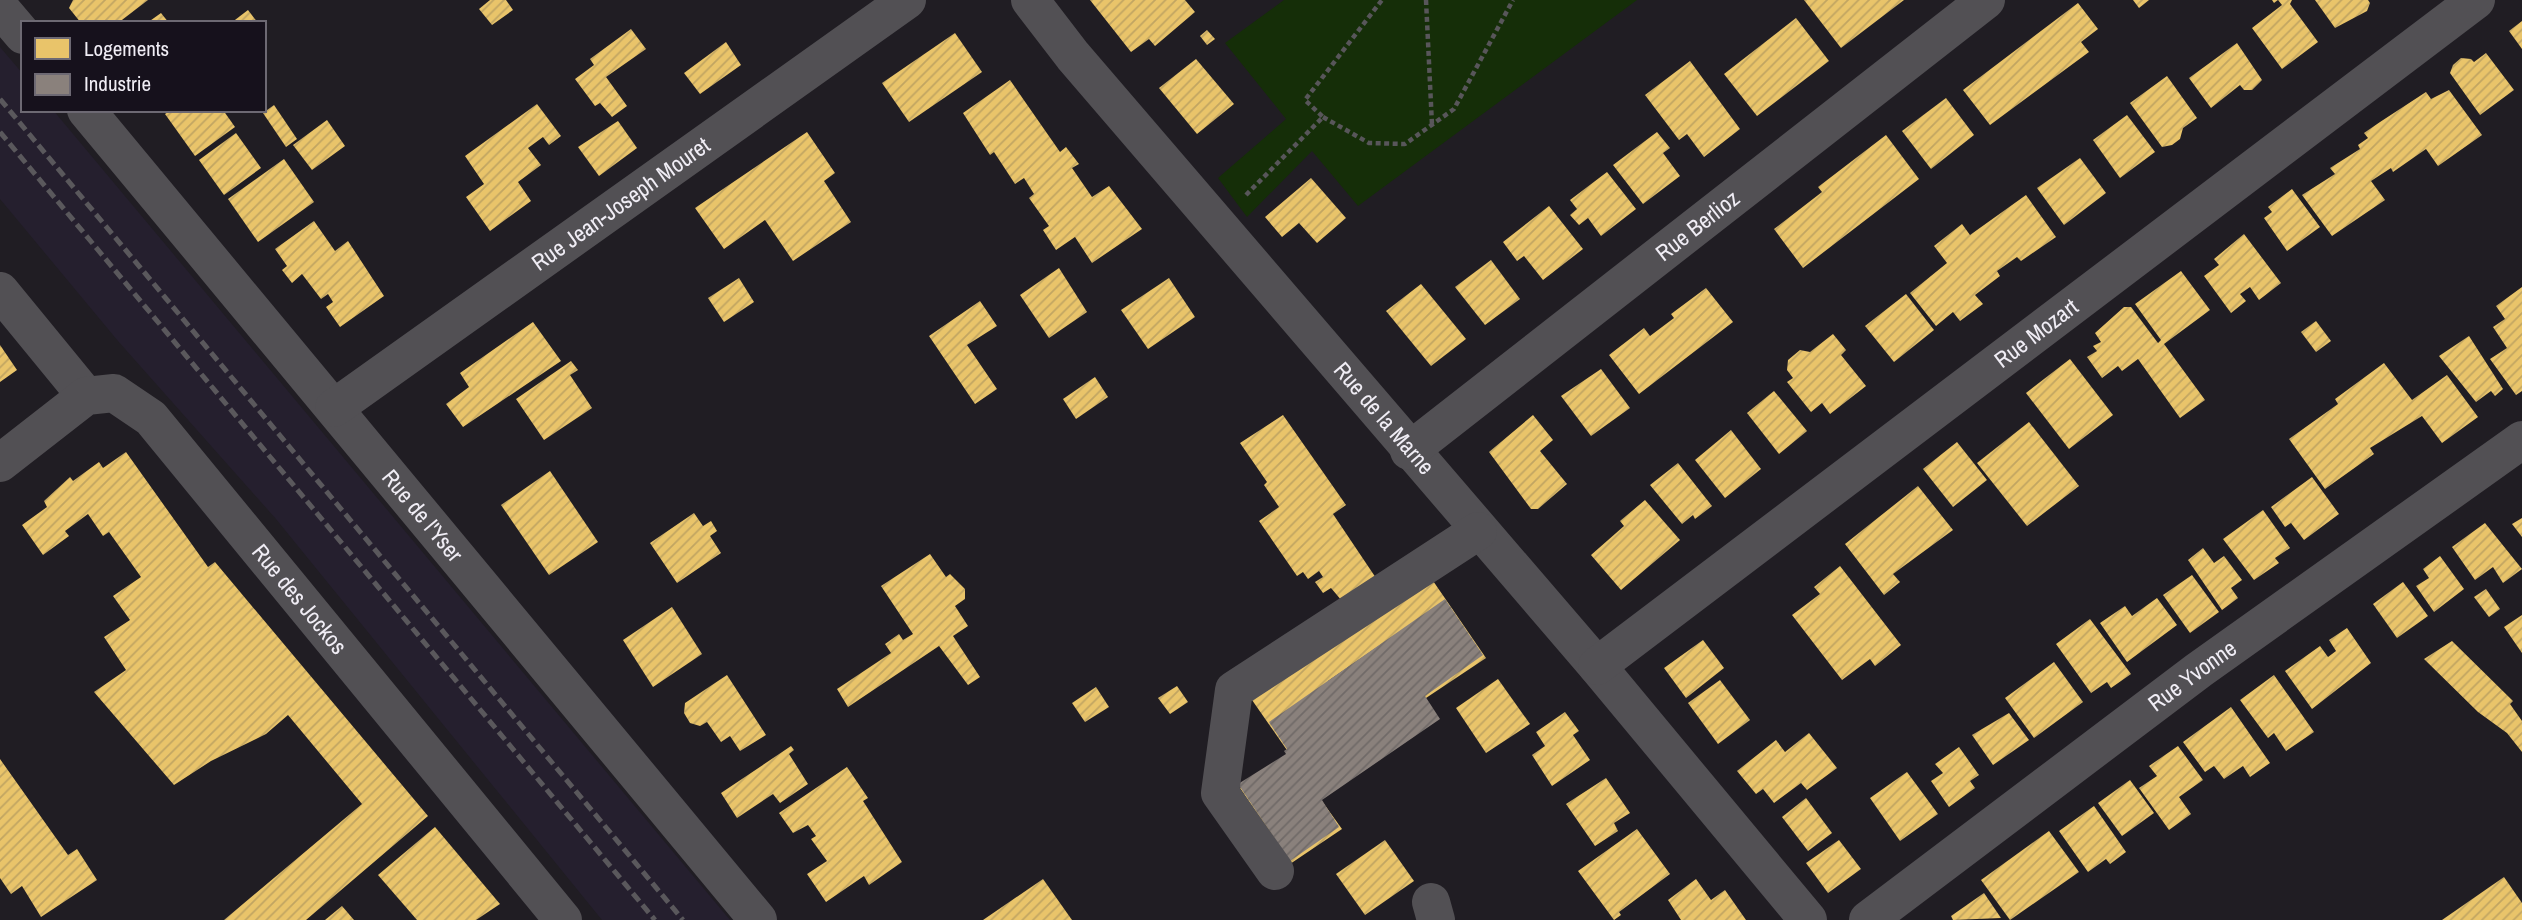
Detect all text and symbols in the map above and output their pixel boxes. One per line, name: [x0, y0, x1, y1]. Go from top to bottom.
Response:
legend: [21, 21, 266, 112]
text: Logements: [84, 34, 169, 63]
text: Industrie: [84, 69, 151, 98]
street label: Rue Jean-Joseph Mouret: [525, 129, 716, 278]
street label: Rue Berlioz: [1649, 183, 1745, 268]
street label: Rue Mozart: [1988, 291, 2084, 375]
street label: Rue de la Marne: [1327, 355, 1442, 481]
street label: Rue de l'Yser: [375, 463, 471, 569]
street label: Rue des Jockos: [245, 537, 355, 660]
street label: Rue Yvonne: [2141, 632, 2242, 718]

